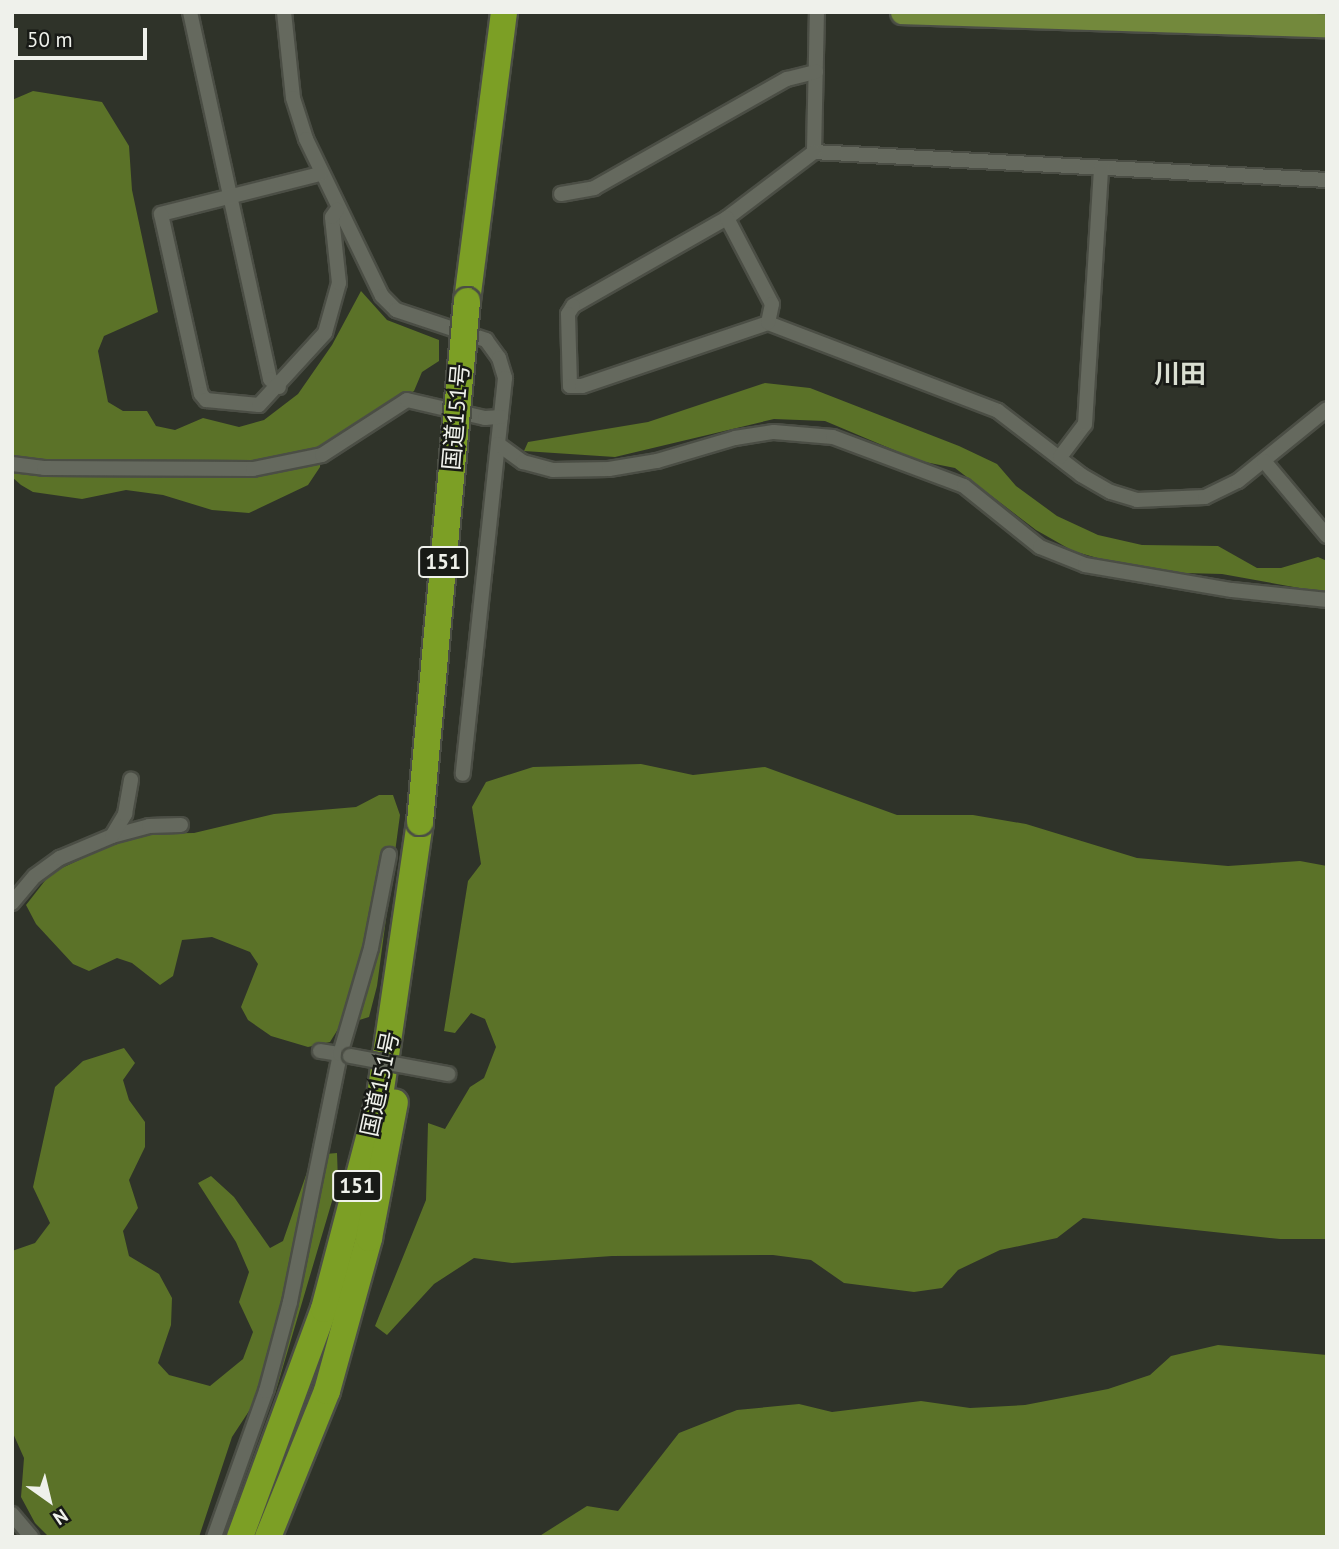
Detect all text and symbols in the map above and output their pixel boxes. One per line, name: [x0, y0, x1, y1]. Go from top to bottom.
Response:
scale bar: [18, 14, 150, 58]
text: 50 m: [27, 26, 73, 53]
district label: 川田: [1154, 358, 1206, 390]
street label: 国道151号: [438, 363, 474, 471]
road number: 151: [417, 544, 469, 580]
street label: 国道151号: [355, 1029, 405, 1139]
road number: 151: [331, 1168, 383, 1204]
north arrow: [14, 1465, 84, 1535]
text: N: [49, 1504, 73, 1531]

